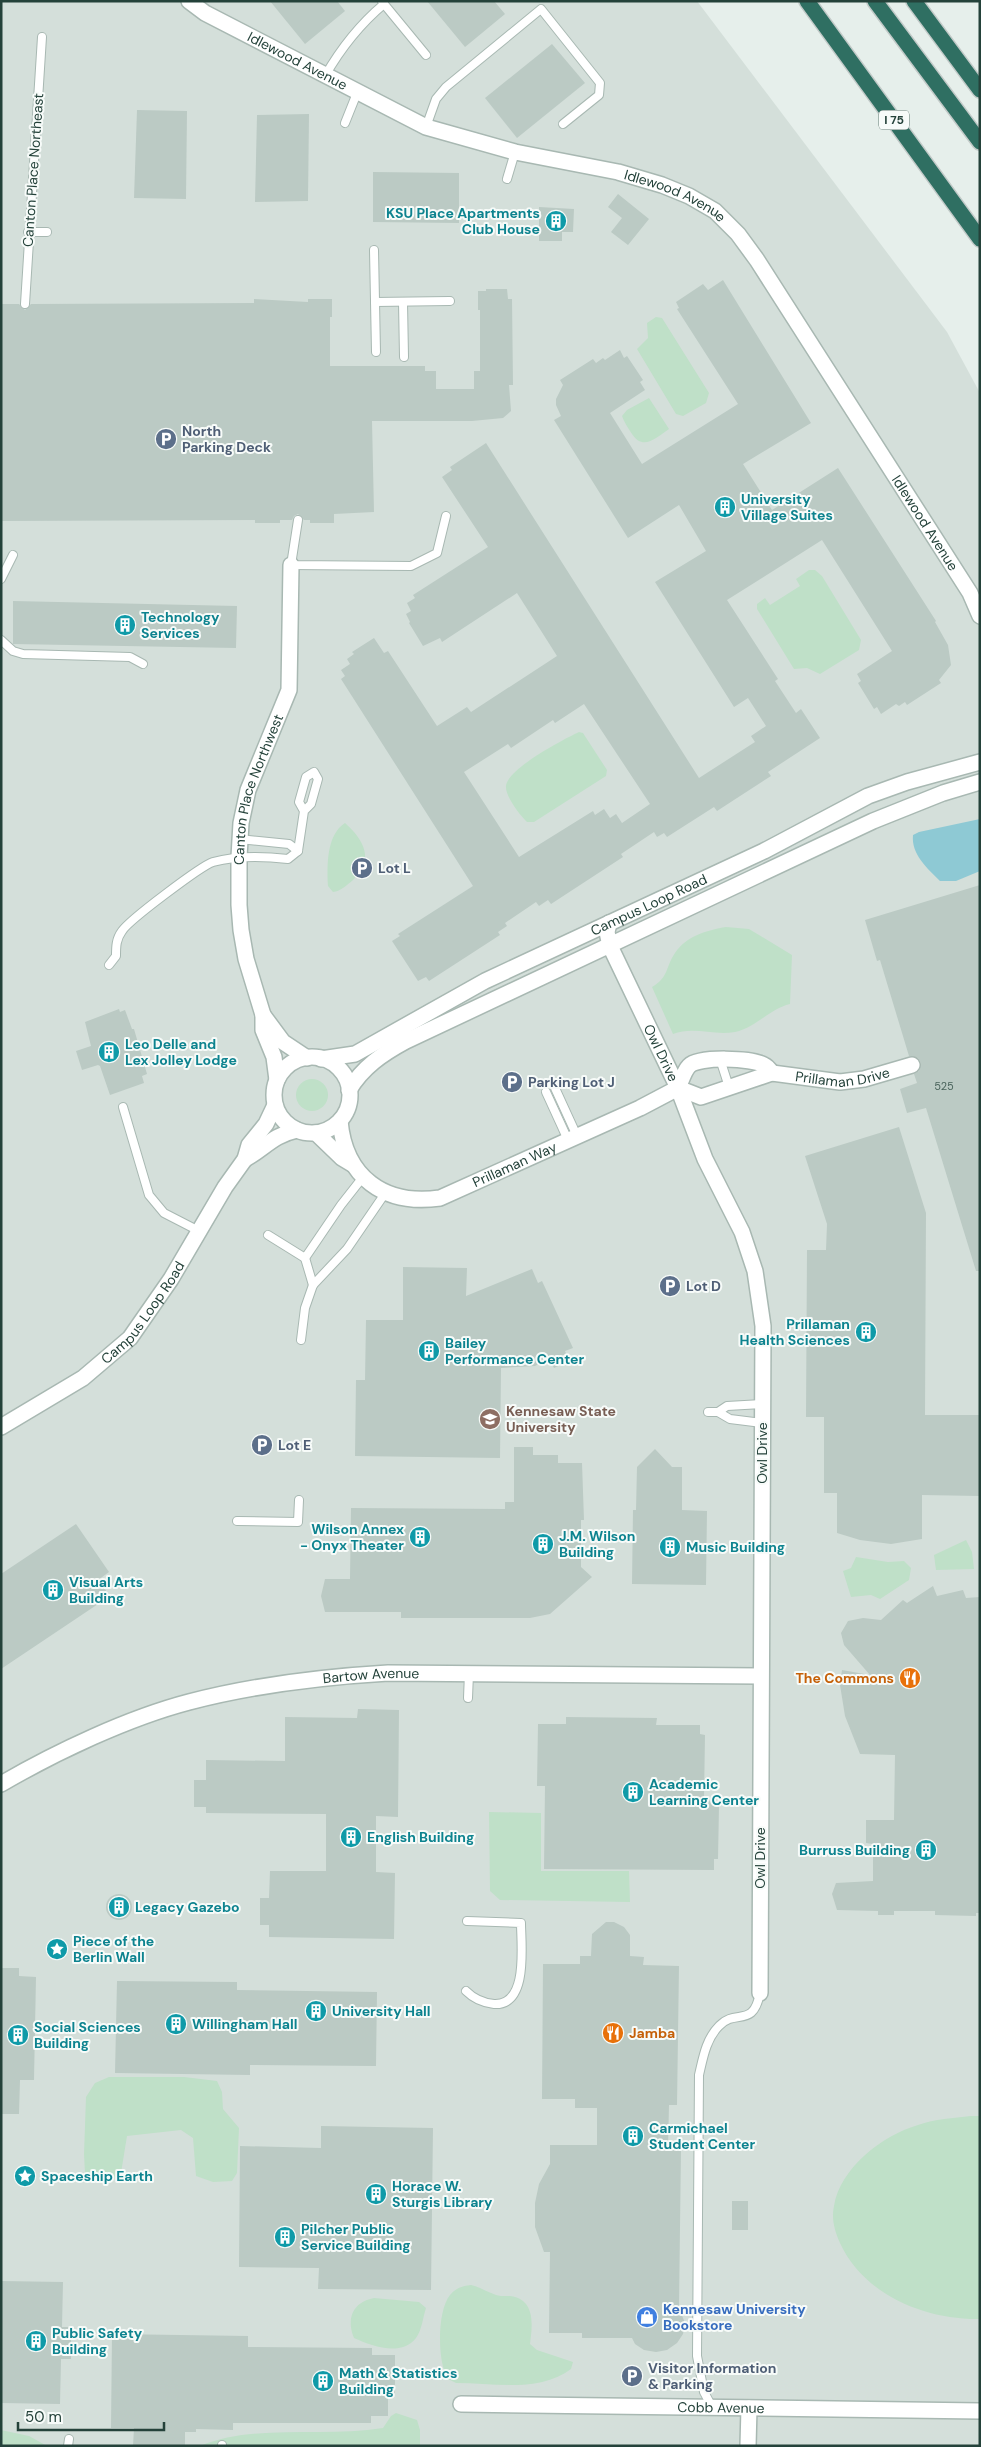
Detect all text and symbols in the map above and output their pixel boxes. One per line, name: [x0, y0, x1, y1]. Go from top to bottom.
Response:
street label: Idlewood Avenue: [244, 27, 350, 94]
street label: Canton Place Northeast: [19, 93, 47, 247]
road number: I 75: [879, 110, 909, 130]
street label: Idlewood Avenue: [622, 165, 730, 226]
place label: KSU Place Apartments Club House: [386, 204, 540, 238]
building icon: KSU Place Apartments Club House: [544, 209, 568, 233]
place label: North Parking Deck: [182, 422, 271, 456]
parking icon: North Parking Deck: [154, 427, 178, 451]
street label: Idlewood Avenue: [888, 472, 962, 574]
place label: University Village Suites: [741, 490, 833, 524]
building icon: University Village Suites: [713, 495, 737, 519]
place label: Technology Services: [141, 608, 220, 642]
building icon: Technology Services: [113, 613, 137, 637]
street label: Canton Place Northwest: [230, 711, 287, 865]
parking icon: Lot L: [350, 856, 374, 880]
place label: Lot L: [378, 859, 411, 877]
street label: Campus Loop Road: [587, 870, 710, 940]
street label: Owl Drive: [640, 1021, 683, 1085]
place label: Leo Delle and Lex Jolley Lodge: [125, 1035, 237, 1069]
building icon: Leo Delle and Lex Jolley Lodge: [97, 1040, 121, 1064]
street label: Prillaman Drive: [794, 1063, 892, 1091]
parking icon: Parking Lot J: [500, 1070, 524, 1094]
place label: Parking Lot J: [528, 1073, 615, 1091]
house number: 525: [934, 1079, 954, 1093]
street label: Prillaman Way: [470, 1138, 560, 1191]
street label: Campus Loop Road: [97, 1258, 188, 1368]
parking icon: Lot D: [658, 1274, 682, 1298]
place label: Lot D: [686, 1277, 721, 1295]
place label: Prillaman Health Sciences: [739, 1315, 850, 1349]
building icon: Prillaman Health Sciences: [854, 1320, 878, 1344]
place label: Bailey Performance Center: [445, 1334, 585, 1368]
building icon: Bailey Performance Center: [417, 1339, 441, 1363]
place label: Kennesaw State University: [506, 1402, 616, 1436]
school or university icon: Kennesaw State University: [478, 1407, 502, 1431]
street label: Owl Drive: [753, 1422, 771, 1484]
parking icon: Lot E: [250, 1433, 274, 1457]
place label: Lot E: [278, 1436, 311, 1454]
place label: Wilson Annex - Onyx Theater: [300, 1520, 404, 1554]
building icon: Wilson Annex - Onyx Theater: [408, 1525, 432, 1549]
place label: J.M. Wilson Building: [559, 1527, 636, 1561]
building icon: J.M. Wilson Building: [531, 1532, 555, 1556]
building icon: Music Building: [658, 1535, 682, 1559]
place label: Music Building: [686, 1538, 785, 1556]
place label: Visual Arts Building: [69, 1573, 143, 1607]
building icon: Visual Arts Building: [41, 1578, 65, 1602]
street label: Bartow Avenue: [322, 1664, 419, 1687]
restaurant icon: The Commons: [898, 1666, 922, 1690]
place label: The Commons: [795, 1669, 894, 1687]
place label: Academic Learning Center: [649, 1775, 759, 1809]
building icon: Academic Learning Center: [621, 1780, 645, 1804]
building icon: English Building: [339, 1825, 363, 1849]
street label: Owl Drive: [751, 1827, 769, 1889]
place label: English Building: [367, 1828, 474, 1846]
building icon: Burruss Building: [914, 1838, 938, 1862]
place label: Burruss Building: [799, 1841, 910, 1859]
building icon: Legacy Gazebo: [107, 1895, 131, 1919]
place label: Legacy Gazebo: [135, 1898, 240, 1916]
place label: Piece of the Berlin Wall: [73, 1932, 154, 1966]
place icon: Piece of the Berlin Wall: [45, 1937, 69, 1961]
building icon: University Hall: [304, 1999, 328, 2023]
place label: University Hall: [332, 2002, 431, 2020]
building icon: Willingham Hall: [164, 2012, 188, 2036]
place label: Willingham Hall: [192, 2015, 297, 2033]
place label: Social Sciences Building: [34, 2018, 141, 2052]
restaurant icon: Jamba: [601, 2021, 625, 2045]
building icon: Social Sciences Building: [6, 2023, 30, 2047]
place label: Jamba: [629, 2024, 675, 2042]
place label: Carmichael Student Center: [649, 2119, 755, 2153]
building icon: Carmichael Student Center: [621, 2124, 645, 2148]
place icon: Spaceship Earth: [13, 2164, 37, 2188]
place label: Spaceship Earth: [41, 2167, 153, 2185]
place label: Horace W. Sturgis Library: [392, 2177, 493, 2211]
building icon: Horace W. Sturgis Library: [364, 2182, 388, 2206]
place label: Pilcher Public Service Building: [301, 2220, 411, 2254]
building icon: Pilcher Public Service Building: [273, 2225, 297, 2249]
place label: Kennesaw University Bookstore: [663, 2300, 806, 2334]
shop icon: Kennesaw University Bookstore: [635, 2305, 659, 2329]
place label: Public Safety Building: [52, 2324, 143, 2358]
building icon: Public Safety Building: [24, 2329, 48, 2353]
place label: Visitor Information & Parking: [648, 2359, 776, 2393]
place label: Math & Statistics Building: [339, 2364, 457, 2398]
parking icon: Visitor Information & Parking: [620, 2364, 644, 2388]
building icon: Math & Statistics Building: [311, 2369, 335, 2393]
street label: Cobb Avenue: [677, 2398, 765, 2417]
scale bar: [18, 2400, 164, 2432]
text: 50 m: [25, 2407, 62, 2427]

